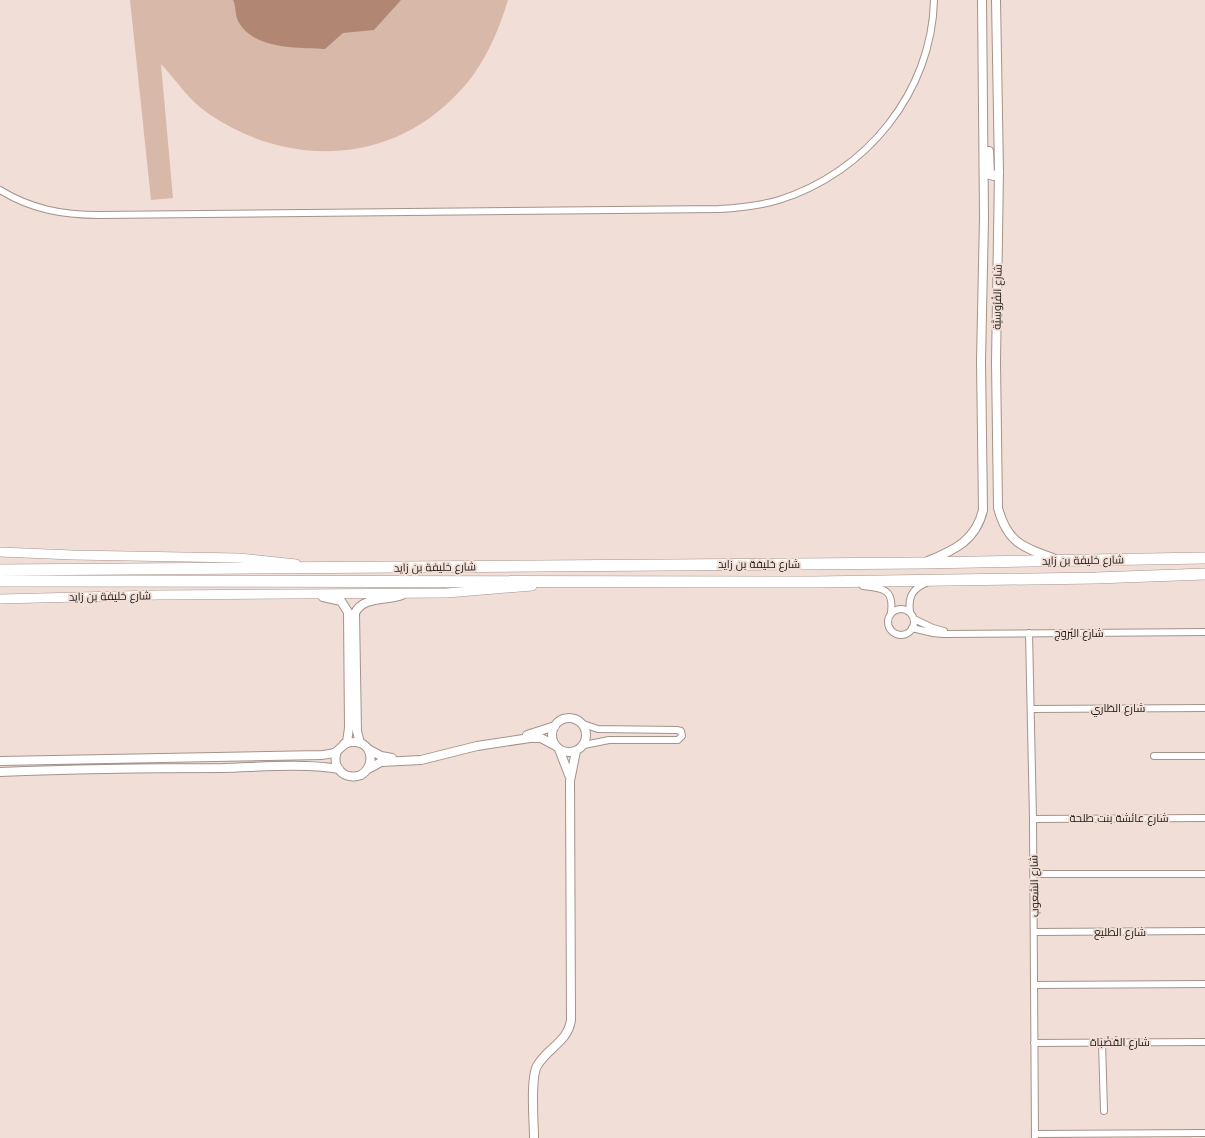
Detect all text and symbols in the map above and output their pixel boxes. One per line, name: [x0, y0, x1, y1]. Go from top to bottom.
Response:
street label: شارع الفُرُوسِيَّة: [989, 264, 1006, 330]
street label: شارع خليفة بن زايد: [1042, 552, 1124, 569]
street label: شارع خليفة بن زايد: [718, 557, 800, 572]
street label: شارع خليفة بن زايد: [394, 559, 476, 576]
street label: شارع خليفة بن زايد: [69, 588, 151, 605]
street label: شارع البُروج: [1054, 626, 1104, 641]
street label: شارع الظاري: [1091, 701, 1145, 717]
street label: شارع عائشة بنت طلحة: [1070, 811, 1169, 826]
street label: شارع الشعوب: [1026, 855, 1043, 917]
street label: شارع الطليع: [1094, 925, 1146, 940]
street label: شارع القَصْبَاة: [1090, 1035, 1150, 1050]

